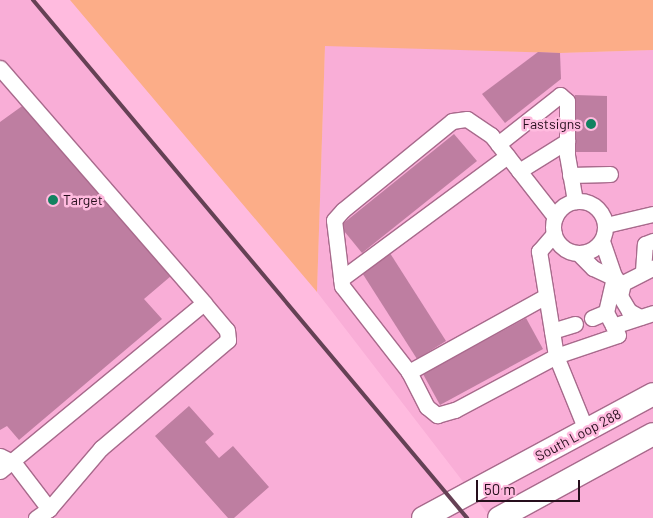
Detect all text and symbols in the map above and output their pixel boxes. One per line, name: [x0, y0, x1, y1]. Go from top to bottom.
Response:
place label: Fastsigns: [522, 116, 581, 132]
marker: Fastsigns: [585, 118, 597, 130]
place label: Target: [63, 192, 103, 208]
marker: Target: [47, 194, 59, 206]
street label: South Loop 288: [532, 405, 624, 465]
scale bar: [478, 470, 582, 502]
text: 50 m: [484, 480, 516, 498]

